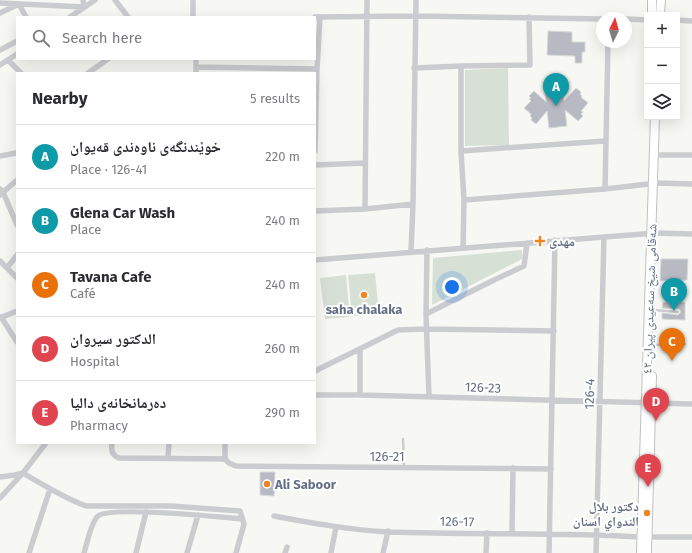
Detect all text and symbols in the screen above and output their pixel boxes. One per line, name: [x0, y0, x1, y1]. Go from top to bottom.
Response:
north arrow: [596, 12, 632, 48]
map controls: [644, 12, 680, 120]
button: +: [644, 12, 680, 48]
search box: [16, 16, 316, 60]
icon: search: [30, 27, 52, 49]
text: Search here: [62, 29, 142, 47]
button: −: [644, 48, 680, 84]
pin: A: [543, 73, 569, 106]
button: layers: [644, 84, 680, 120]
text: Nearby: [32, 88, 87, 109]
text: 5 results: [250, 91, 300, 106]
text: خوێندنگەی ناوەندی قەیوان: [70, 138, 221, 156]
text: A: [41, 149, 49, 164]
text: 220 m: [265, 149, 300, 164]
text: Place · 126-41: [70, 162, 147, 177]
text: Glena Car Wash: [70, 204, 175, 222]
text: B: [41, 213, 49, 228]
text: 240 m: [265, 213, 300, 228]
text: Place: [70, 222, 101, 237]
street label: شەقامی شیخ سەعیدی پیران ٤٢: [639, 224, 662, 374]
place label: مهدی: [549, 234, 575, 249]
marker: مهدی: [534, 235, 546, 247]
text: Tavana Cafe: [70, 268, 152, 286]
text: C: [41, 277, 49, 292]
text: 240 m: [265, 277, 300, 292]
your location: [442, 277, 462, 297]
pin: B: [661, 278, 687, 311]
text: Café: [70, 286, 96, 301]
marker: saha chalaka: [359, 290, 369, 300]
place label: saha chalaka: [326, 302, 402, 317]
pin: C: [659, 328, 685, 361]
text: الدكتور سيروان: [70, 330, 156, 348]
text: D: [41, 341, 49, 356]
text: 260 m: [265, 341, 300, 356]
text: Hospital: [70, 354, 119, 369]
street label: 126-4: [582, 378, 597, 410]
street label: 126-23: [465, 379, 501, 396]
pin: D: [643, 388, 669, 421]
text: دەرمانخانەی دالیا: [70, 394, 166, 412]
text: E: [42, 405, 48, 420]
text: 290 m: [265, 405, 300, 420]
text: Pharmacy: [70, 418, 128, 433]
street label: 126-21: [369, 449, 405, 464]
pin: E: [635, 454, 661, 487]
place label: Ali Saboor: [274, 477, 337, 492]
marker: Ali Saboor: [262, 479, 272, 489]
place label: دكتور بلال الندواي اسنان: [573, 499, 639, 532]
marker: دكتور بلال الندواي اسنان: [642, 508, 652, 518]
street label: 126-17: [439, 514, 475, 529]

